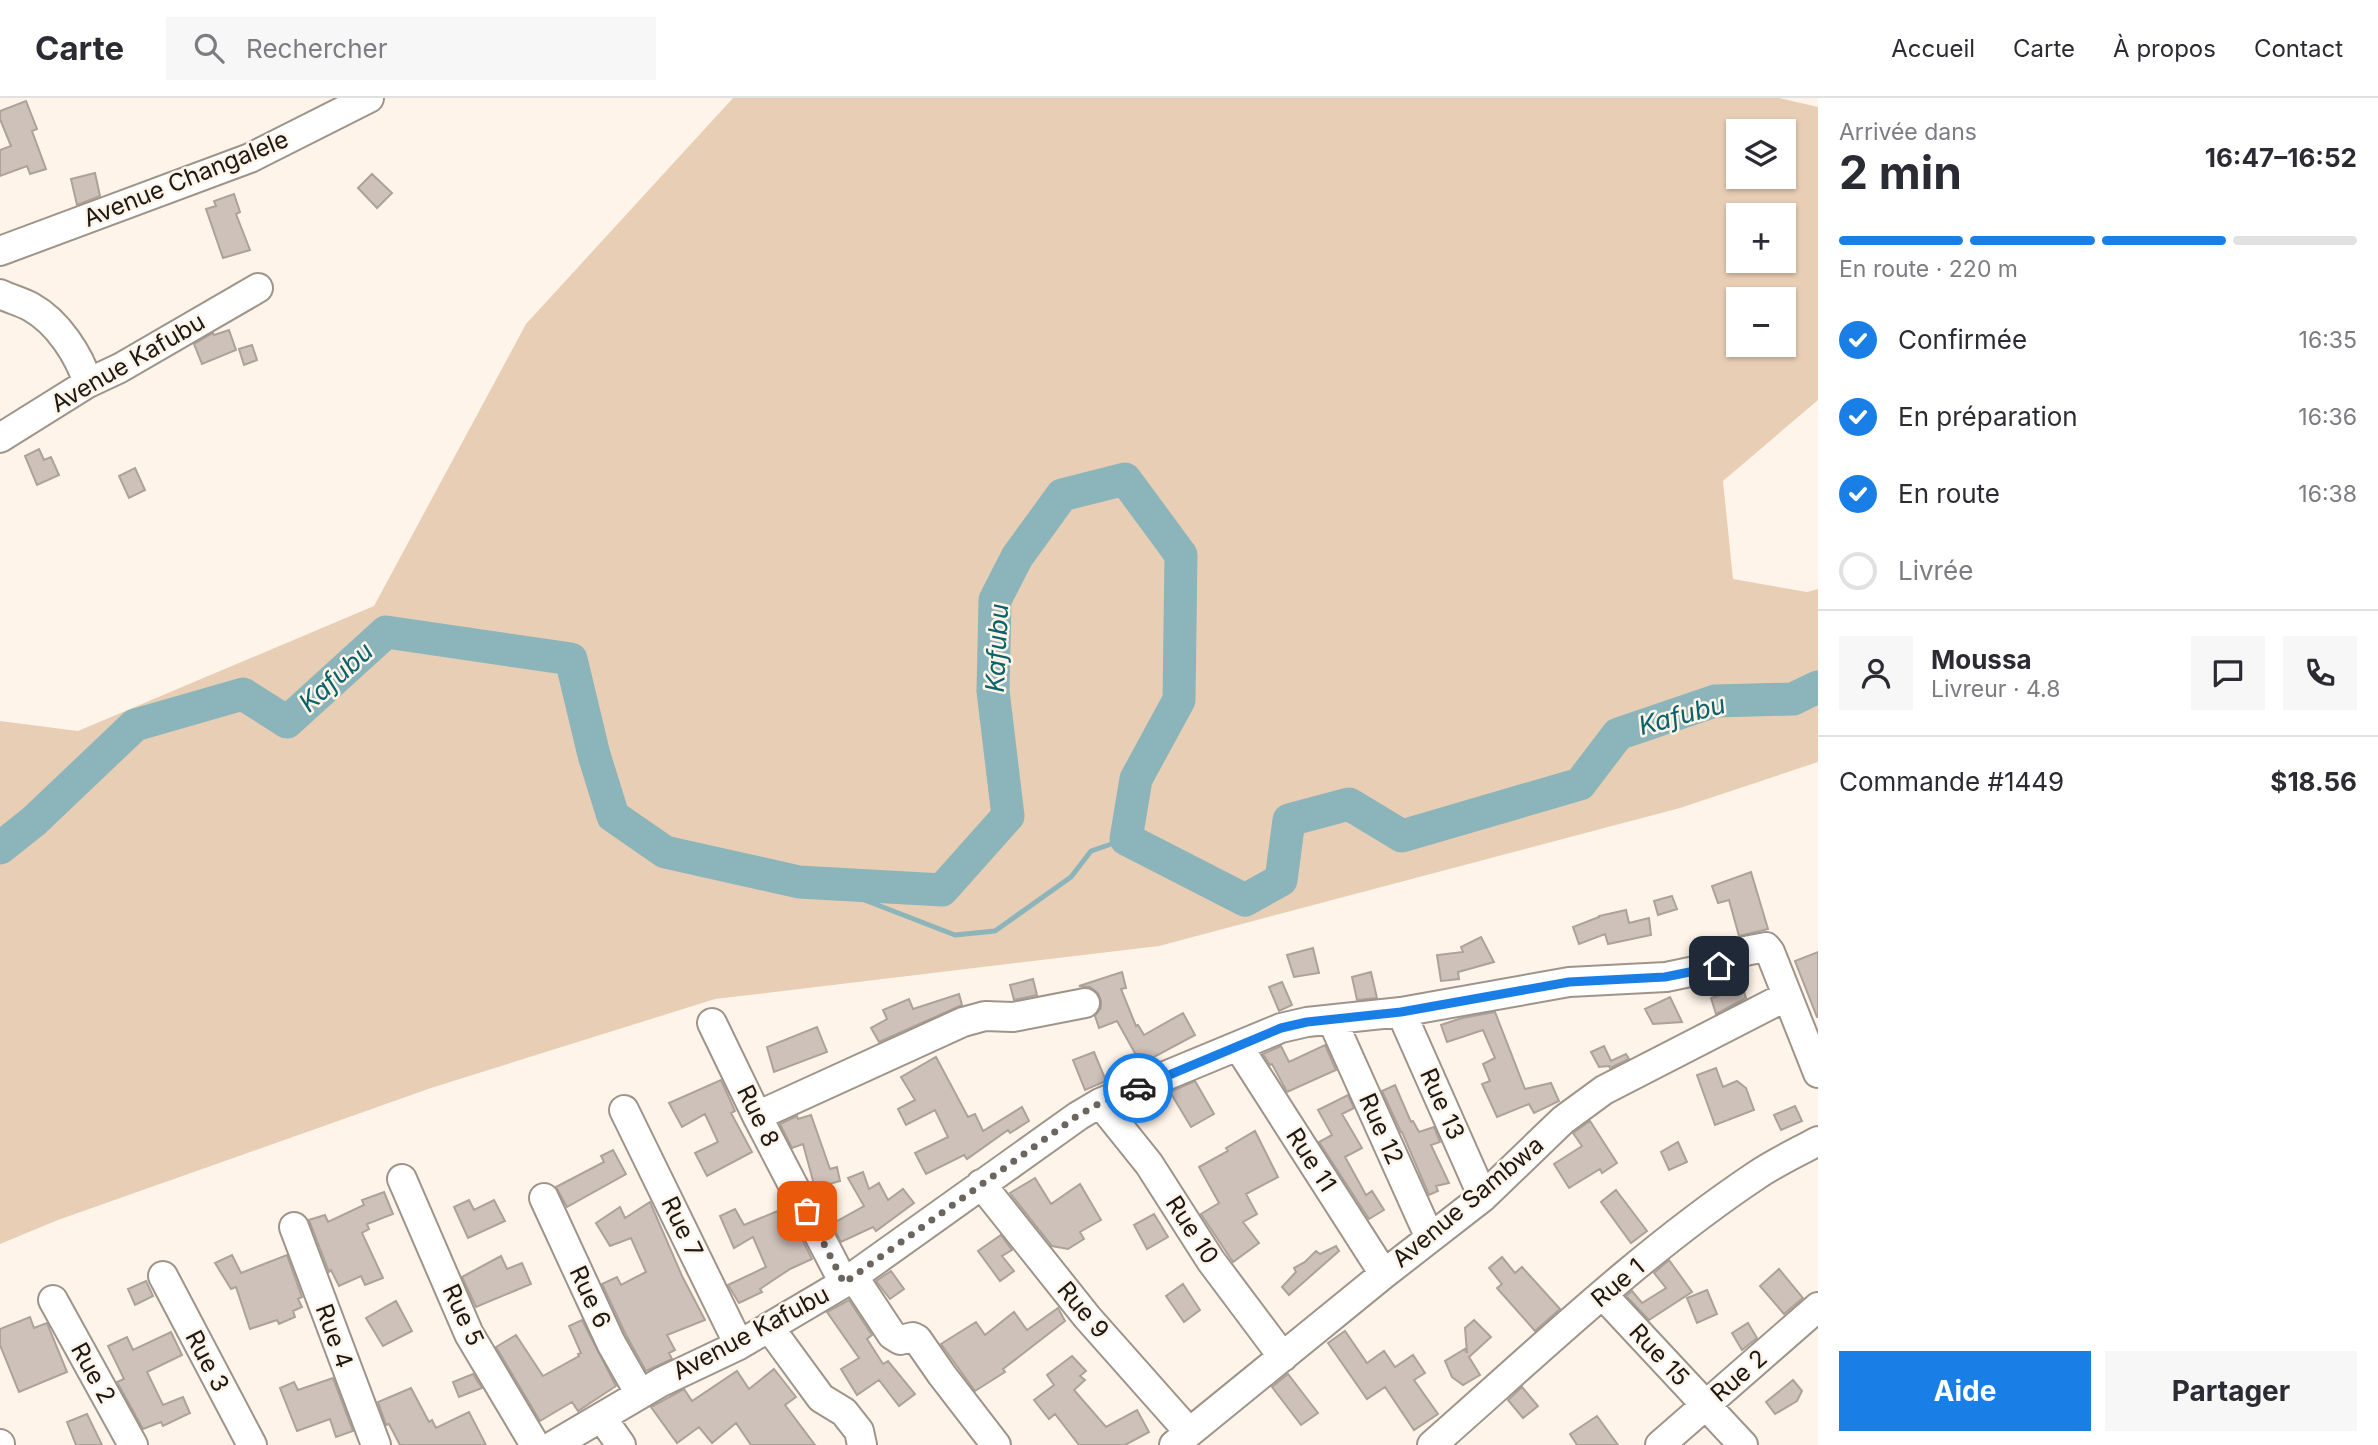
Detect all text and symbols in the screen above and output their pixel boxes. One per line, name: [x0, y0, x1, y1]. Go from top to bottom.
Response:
search box: [166, 17, 656, 80]
text: Carte: [35, 28, 124, 68]
icon: search: [190, 29, 228, 67]
text: Rechercher: [246, 33, 388, 64]
text: Accueil: [1891, 34, 1975, 63]
text: Carte: [2013, 34, 2075, 63]
text: À propos: [2113, 34, 2216, 63]
text: Contact: [2254, 34, 2343, 63]
text: Arrivée dans: [1839, 118, 1977, 146]
map controls: [1726, 119, 1796, 357]
button: layers: [1726, 119, 1796, 189]
street label: Avenue Changalele: [79, 124, 292, 233]
text: 16:47–16:52: [2205, 142, 2357, 173]
text: 2 min: [1839, 144, 1962, 200]
button: +: [1726, 203, 1796, 273]
text: En route · 220 m: [1839, 255, 2018, 283]
button: −: [1726, 287, 1796, 357]
street label: Avenue Kafubu: [46, 307, 210, 418]
icon: check: [1839, 321, 1877, 359]
text: Confirmée: [1898, 324, 2027, 355]
text: 16:35: [2299, 326, 2357, 354]
icon: check: [1839, 398, 1877, 436]
text: En préparation: [1898, 401, 2078, 432]
text: 16:36: [2298, 403, 2357, 431]
icon: check: [1839, 475, 1877, 513]
text: En route: [1898, 478, 2000, 509]
text: 16:38: [2298, 480, 2357, 508]
text: Livrée: [1898, 555, 1973, 586]
water label: Kafubu: [979, 603, 1014, 693]
water label: Kafubu: [292, 635, 379, 718]
button: person: [1839, 636, 1913, 710]
button: chat: [2191, 636, 2265, 710]
button: phone: [2283, 636, 2357, 710]
text: Moussa: [1931, 644, 2032, 675]
text: Livreur · 4.8: [1931, 675, 2060, 703]
water label: Kafubu: [1635, 688, 1729, 741]
text: Commande #1449: [1839, 766, 2064, 797]
text: $18.56: [2270, 766, 2357, 797]
pin: [1689, 936, 1749, 996]
icon: home: [1700, 947, 1738, 985]
courier: [1103, 1053, 1173, 1123]
street label: Rue 13: [1414, 1064, 1471, 1144]
icon: car: [1119, 1069, 1157, 1107]
street label: Rue 8: [731, 1080, 786, 1151]
street label: Rue 12: [1353, 1089, 1410, 1169]
street label: Rue 11: [1280, 1123, 1343, 1197]
street label: Avenue Sambwa: [1386, 1130, 1549, 1273]
pin: [777, 1181, 837, 1241]
street label: Rue 10: [1160, 1190, 1225, 1269]
street label: Rue 7: [655, 1192, 710, 1262]
icon: bag: [788, 1192, 826, 1230]
street label: Rue 1: [1585, 1252, 1650, 1313]
street label: Rue 6: [564, 1261, 617, 1332]
street label: Rue 9: [1051, 1275, 1115, 1344]
street label: Rue 5: [437, 1279, 490, 1350]
street label: Avenue Kafubu: [668, 1279, 834, 1386]
street label: Rue 4: [310, 1300, 359, 1372]
street label: Rue 15: [1623, 1317, 1695, 1392]
street label: Rue 3: [179, 1325, 236, 1396]
street label: Rue 2: [65, 1337, 122, 1408]
street label: Rue 2: [1705, 1343, 1773, 1408]
button: Aide: [1839, 1351, 2091, 1431]
button: Partager: [2105, 1351, 2357, 1431]

